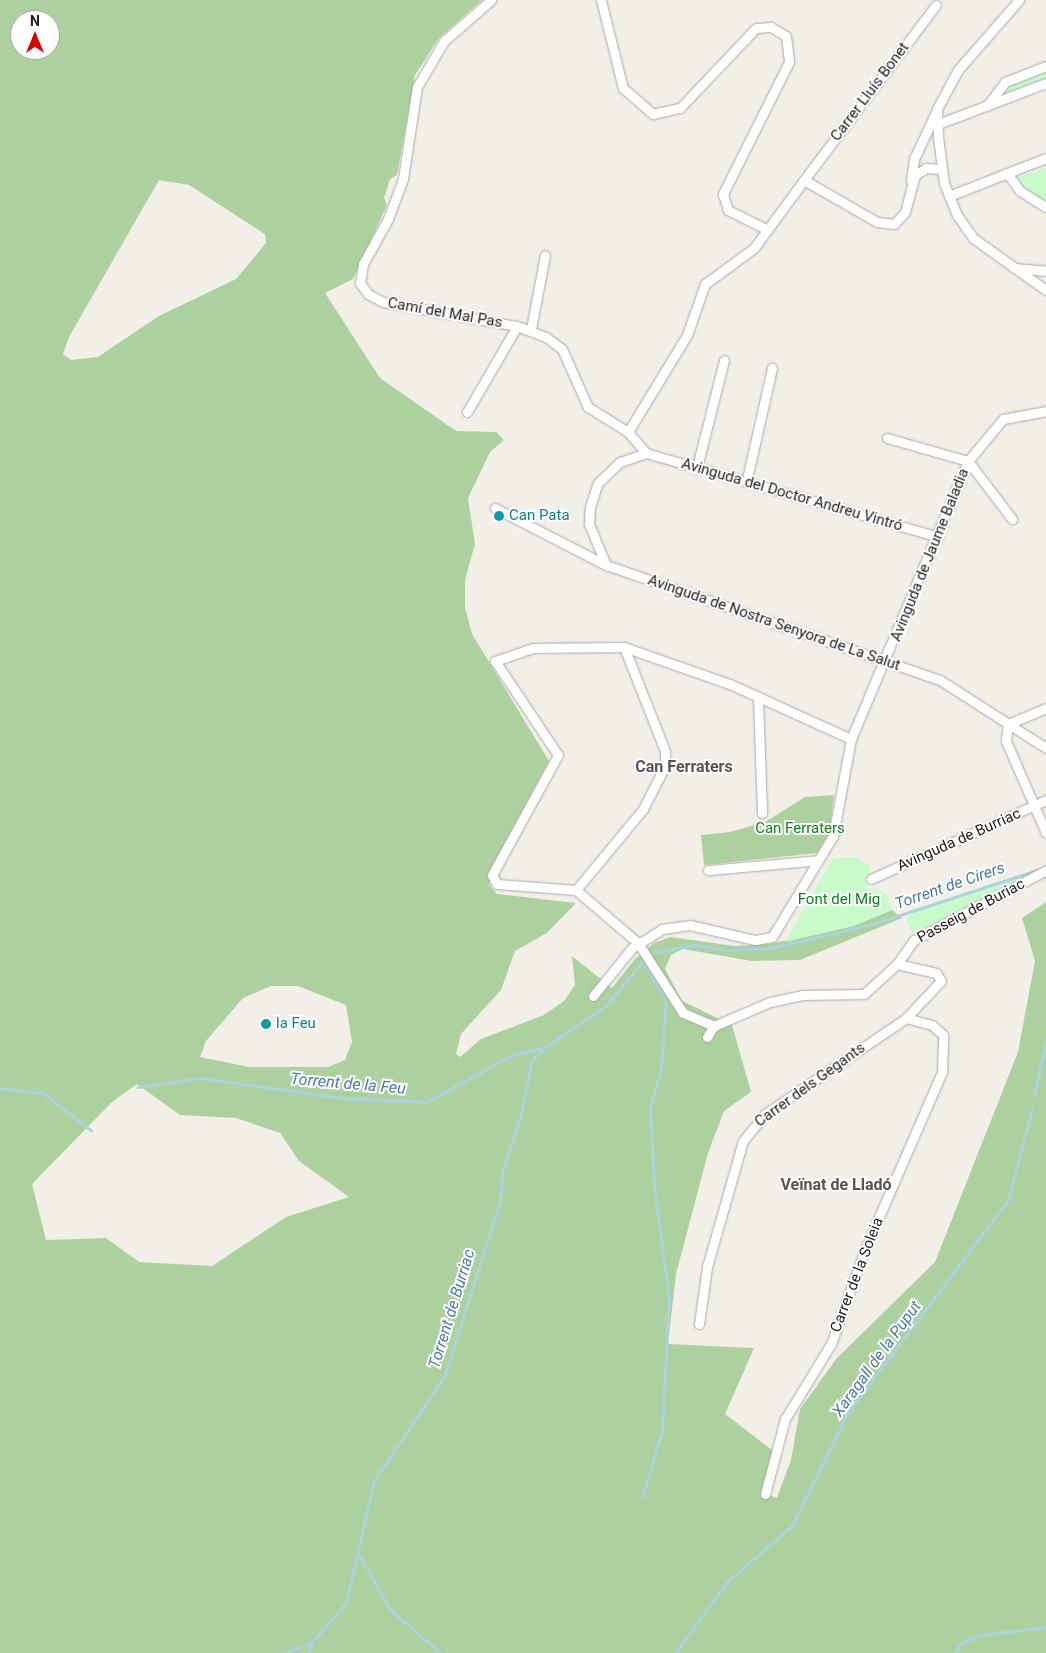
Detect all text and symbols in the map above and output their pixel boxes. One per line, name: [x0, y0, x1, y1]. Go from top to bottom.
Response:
north arrow: [10, 10, 60, 60]
text: N: [30, 13, 40, 29]
street label: Carrer Lluís Bonet: [827, 39, 913, 145]
street label: Camí del Mal Pas: [386, 294, 504, 332]
street label: Avinguda del Doctor Andreu Vintró: [679, 455, 905, 535]
street label: Avinguda de Jaume Baladia: [887, 466, 973, 644]
place label: Can Pata: [509, 507, 570, 525]
marker: Can Pata: [493, 510, 505, 522]
street label: Avinguda de Nostra Senyora de La Salut: [645, 571, 903, 675]
district label: Can Ferraters: [635, 757, 733, 777]
street label: Avinguda de Burriac: [894, 805, 1024, 875]
park label: Can Ferraters: [755, 820, 845, 838]
water label: Torrent de Cirers: [893, 858, 1007, 914]
street label: Passeig de Buriac: [914, 875, 1028, 947]
park label: Font del Mig: [798, 891, 880, 909]
place label: la Feu: [276, 1015, 316, 1033]
marker: la Feu: [260, 1018, 272, 1030]
street label: Carrer dels Gegants: [751, 1039, 869, 1131]
water label: Torrent de la Feu: [290, 1069, 406, 1099]
district label: Veïnat de Lladó: [780, 1175, 892, 1195]
street label: Carrer de la Soleia: [827, 1215, 887, 1335]
water label: Torrent de Burriac: [425, 1247, 479, 1371]
water label: Xaragall de la Puput: [829, 1298, 925, 1420]

